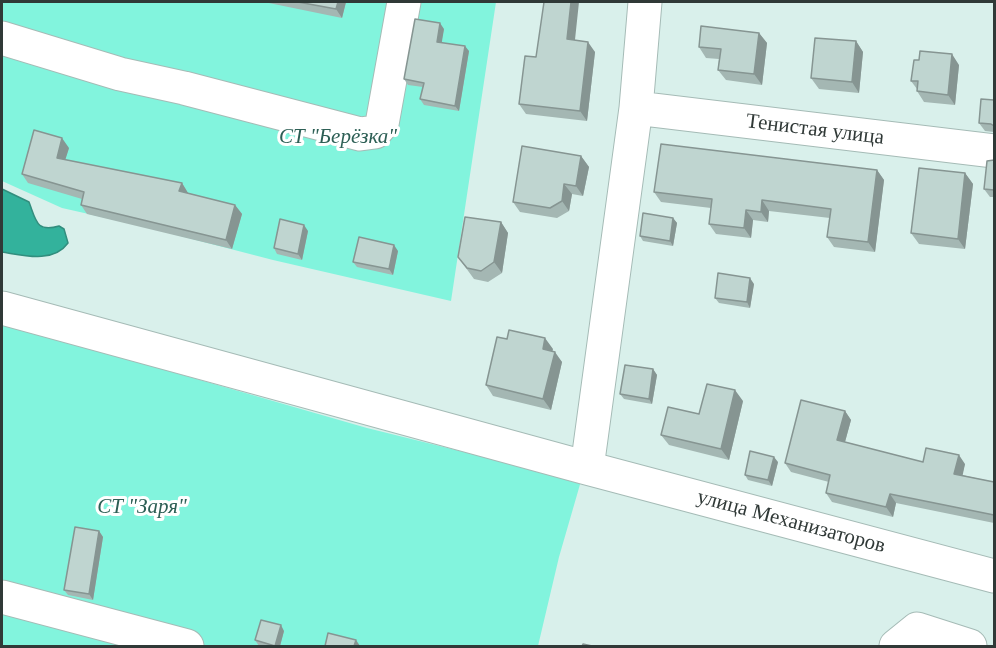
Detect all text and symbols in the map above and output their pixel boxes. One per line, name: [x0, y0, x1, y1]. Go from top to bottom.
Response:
street label: Тенистая улица: [745, 109, 885, 151]
park label: СТ "Берёзка": [279, 124, 397, 150]
street label: улица Механизаторов: [694, 485, 888, 559]
park label: СТ "Заря": [97, 494, 187, 520]

